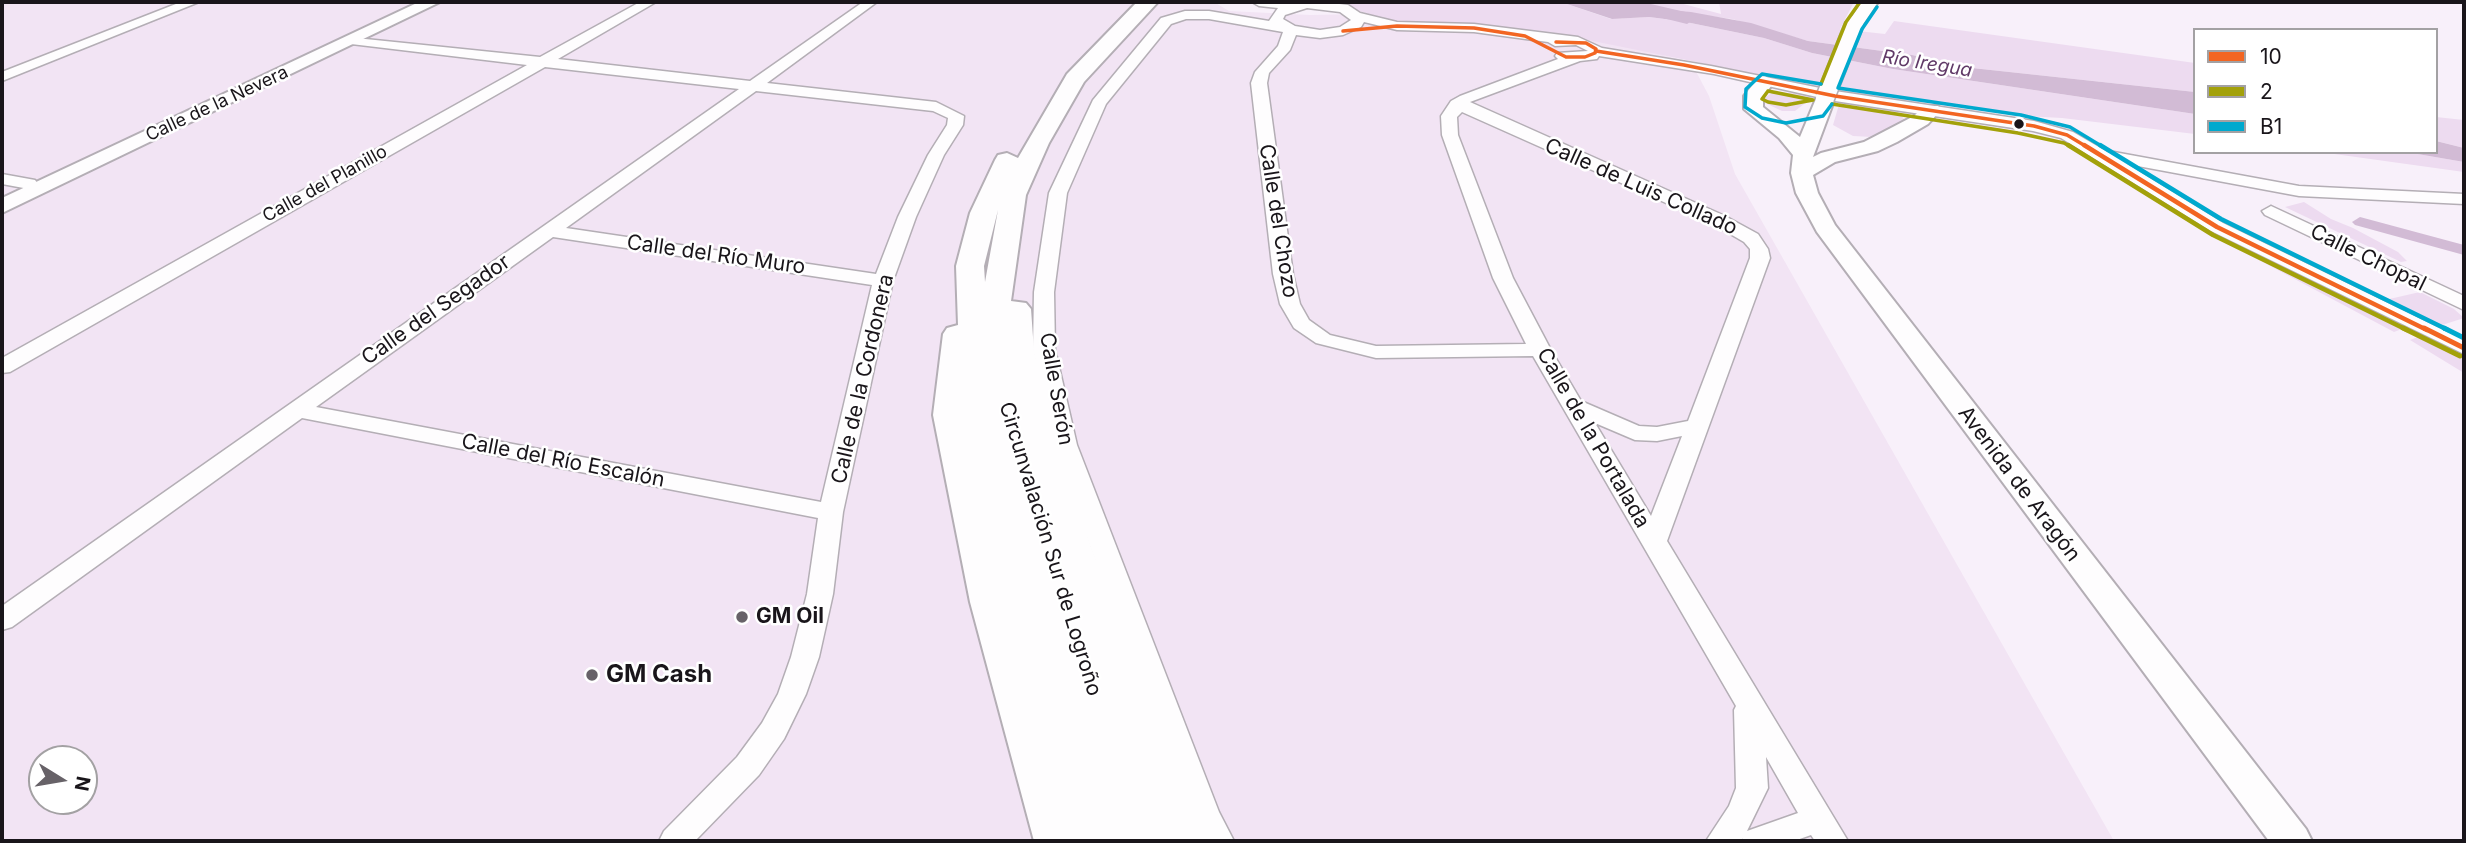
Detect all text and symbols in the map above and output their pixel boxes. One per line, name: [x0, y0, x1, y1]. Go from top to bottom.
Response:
legend: [2193, 28, 2438, 154]
text: 10: [2260, 44, 2282, 69]
water label: Río Iregua: [1880, 46, 1974, 82]
street label: Calle de la Nevera: [142, 62, 292, 146]
text: 2: [2260, 79, 2273, 104]
text: B1: [2260, 114, 2282, 139]
unlabelled marker: [2012, 117, 2026, 131]
street label: Calle de Luis Collado: [1541, 133, 1741, 241]
street label: Calle del Planillo: [259, 141, 391, 227]
street label: Calle del Chozo: [1253, 142, 1303, 300]
street label: Calle Chopal: [2306, 219, 2430, 297]
street label: Calle del Río Muro: [625, 230, 807, 280]
street label: Calle del Segador: [357, 249, 515, 371]
street label: Calle de la Cordonera: [827, 272, 899, 486]
street label: Calle Serón: [1034, 331, 1078, 447]
street label: Calle de la Portalada: [1531, 344, 1655, 532]
street label: Circunvalación Sur de Logroño: [993, 399, 1107, 699]
street label: Avenida de Aragón: [1952, 401, 2086, 567]
street label: Calle del Río Escalón: [459, 429, 667, 493]
place label: GM Oil: [756, 604, 824, 630]
marker: GM Oil: [734, 609, 750, 625]
place label: GM Cash: [606, 661, 712, 689]
marker: GM Cash: [584, 667, 600, 683]
north arrow: [28, 745, 98, 815]
text: N: [69, 774, 95, 793]

